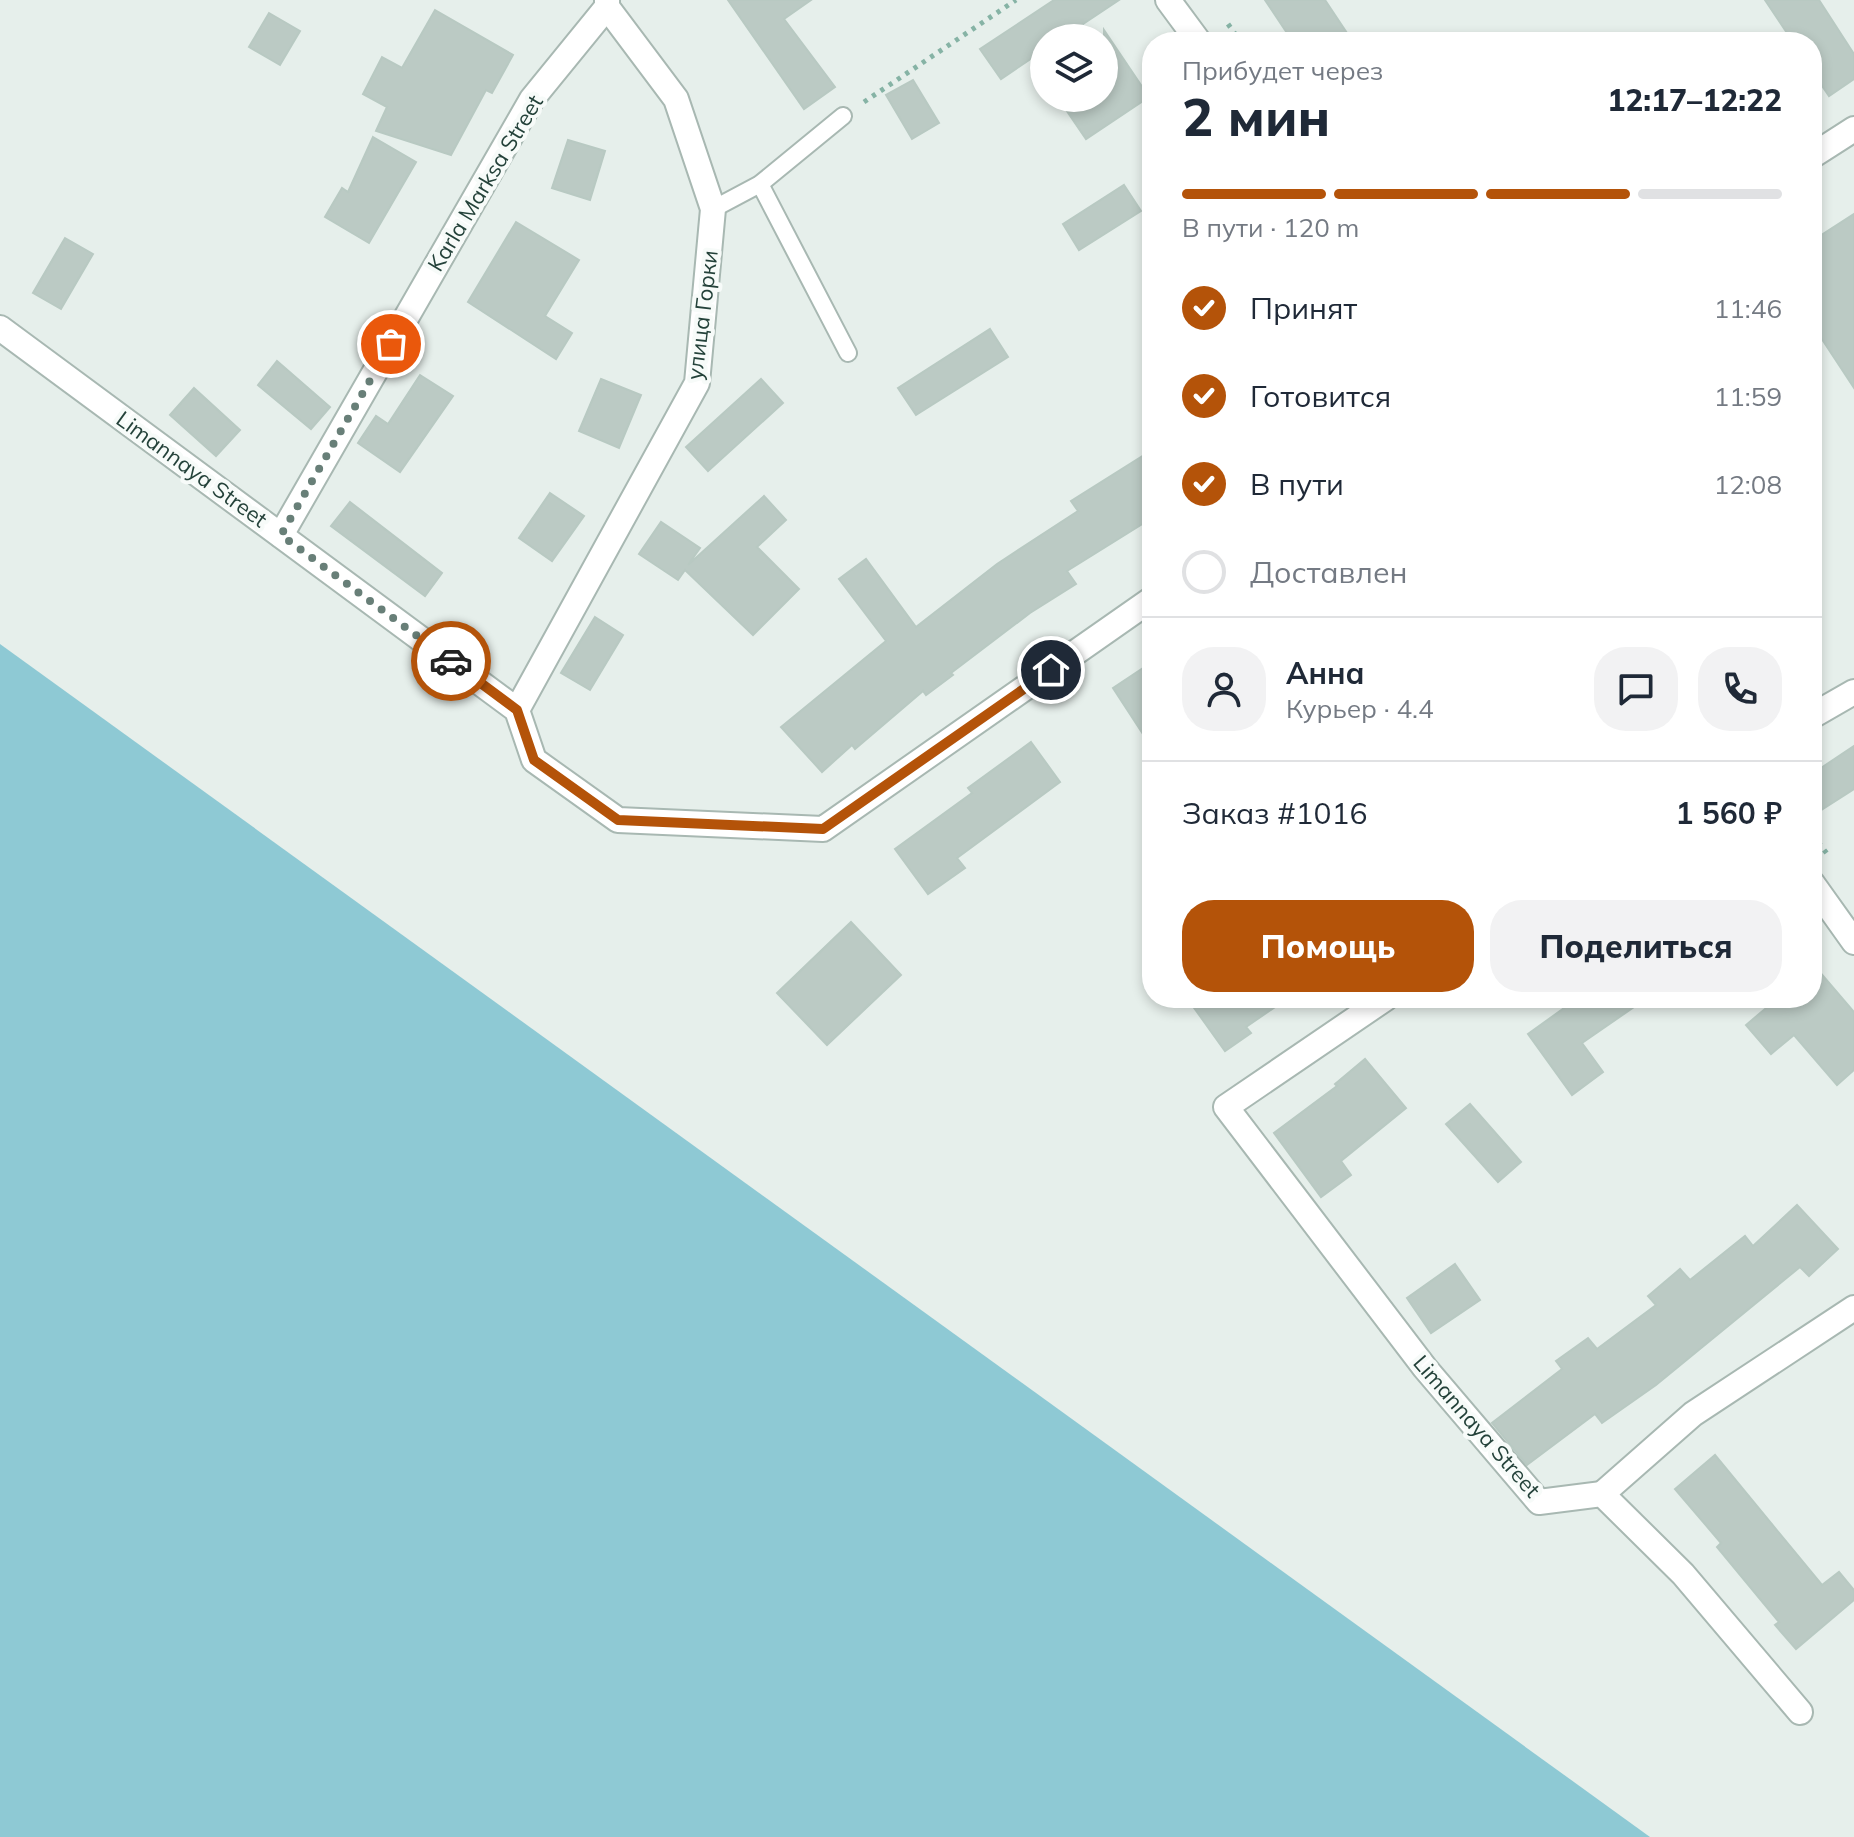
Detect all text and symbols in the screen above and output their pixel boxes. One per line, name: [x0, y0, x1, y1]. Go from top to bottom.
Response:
map controls: [1030, 24, 1118, 112]
button: layers: [1030, 24, 1118, 112]
text: Прибудет через: [1182, 54, 1383, 87]
text: 12:17–12:22: [1607, 81, 1782, 119]
text: 2 мин: [1182, 84, 1330, 149]
street label: Karla Marksa Street: [421, 89, 549, 276]
text: В пути · 120 m: [1182, 211, 1359, 244]
street label: улица Горки: [680, 248, 724, 382]
icon: check: [1182, 286, 1226, 330]
text: Принят: [1250, 289, 1357, 327]
text: 11:46: [1714, 292, 1782, 325]
pin: [357, 310, 425, 378]
icon: bag: [369, 322, 413, 366]
icon: check: [1182, 374, 1226, 418]
text: Готовится: [1250, 377, 1391, 415]
text: 11:59: [1714, 380, 1782, 413]
street label: Limannaya Street: [111, 405, 273, 533]
icon: check: [1182, 462, 1226, 506]
text: В пути: [1250, 465, 1344, 503]
text: 12:08: [1714, 468, 1782, 501]
text: Доставлен: [1250, 553, 1408, 591]
courier: [411, 621, 491, 701]
pin: [1017, 636, 1085, 704]
icon: car: [429, 639, 473, 683]
button: person: [1182, 647, 1266, 731]
button: chat: [1594, 647, 1678, 731]
button: phone: [1698, 647, 1782, 731]
icon: home: [1029, 648, 1073, 692]
text: Анна: [1286, 654, 1365, 692]
text: Курьер · 4.4: [1286, 692, 1434, 725]
text: Заказ #1016: [1182, 794, 1367, 832]
text: 1 560 ₽: [1676, 794, 1782, 832]
button: Помощь: [1182, 900, 1474, 992]
button: Поделиться: [1490, 900, 1782, 992]
street label: Limannaya Street: [1407, 1349, 1547, 1503]

